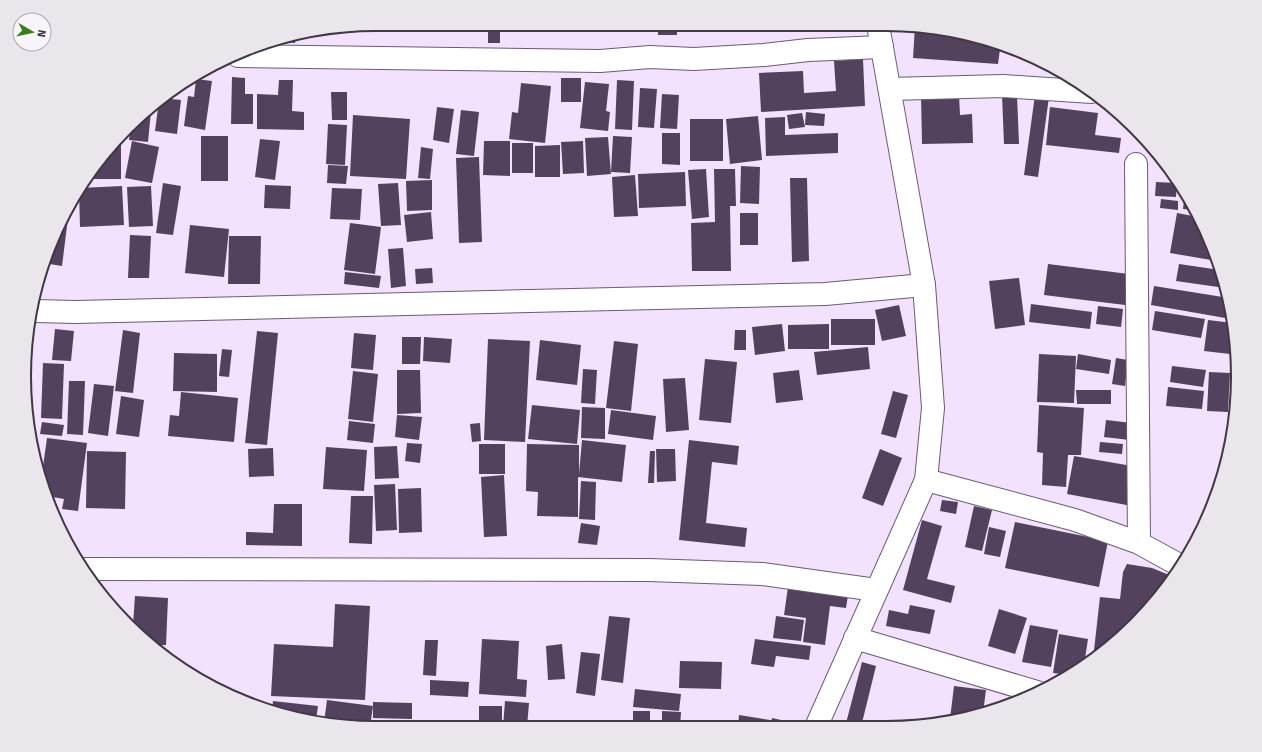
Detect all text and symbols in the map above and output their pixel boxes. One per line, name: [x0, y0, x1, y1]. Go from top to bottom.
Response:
north arrow: [12, 12, 52, 52]
text: N: [34, 29, 48, 38]

